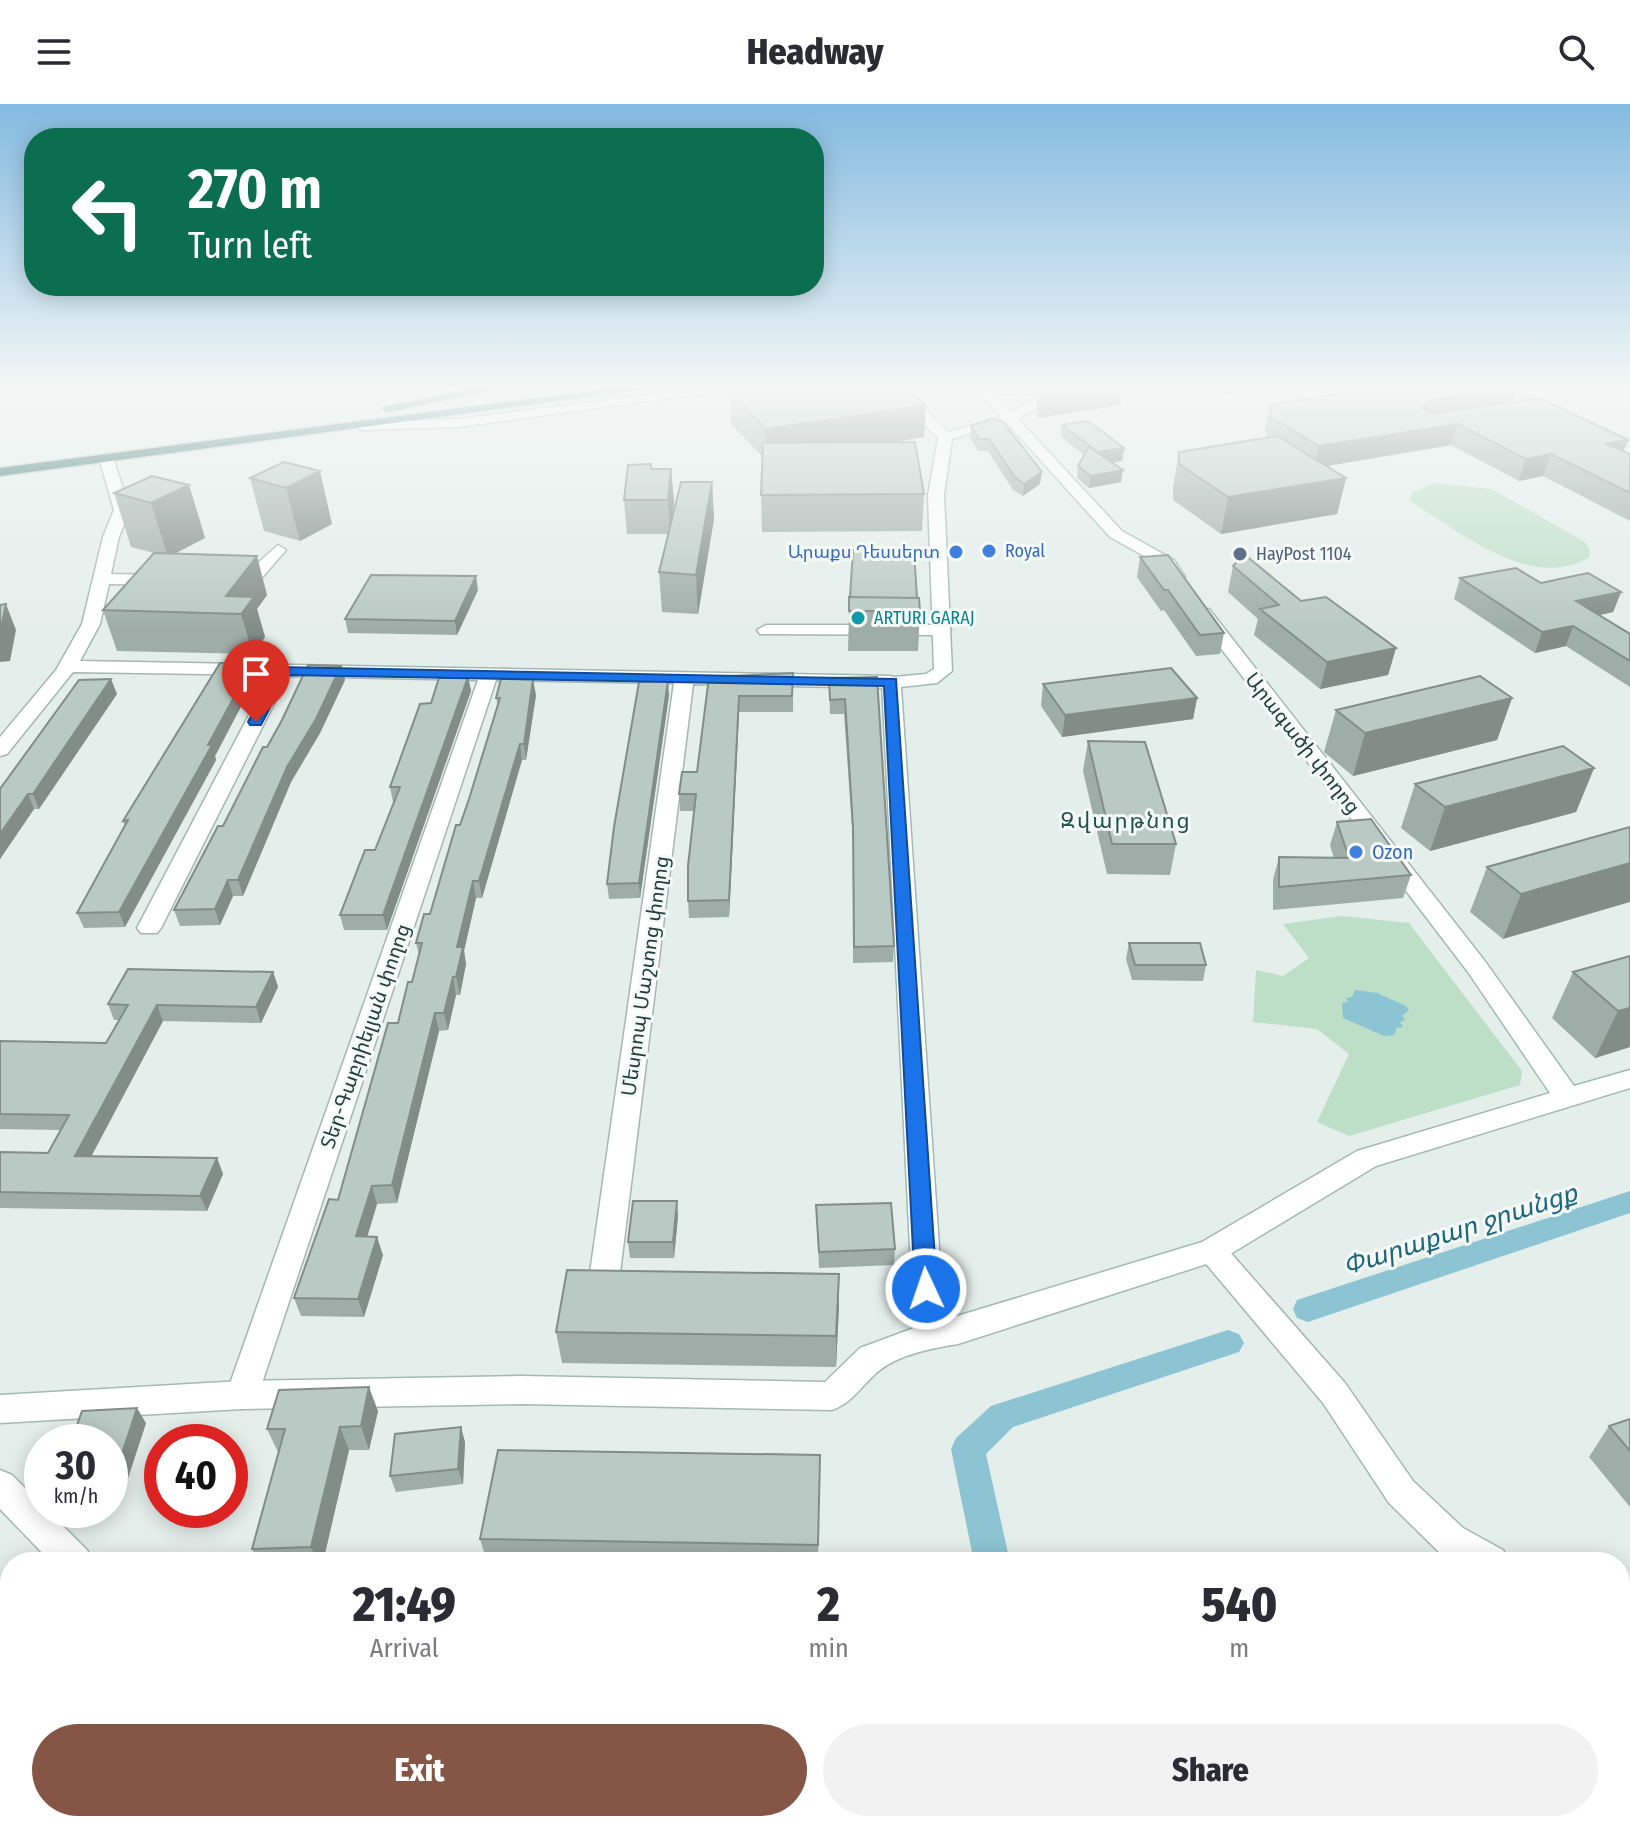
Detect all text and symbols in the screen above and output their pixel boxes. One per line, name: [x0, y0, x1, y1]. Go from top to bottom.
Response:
icon: menu: [32, 30, 76, 74]
text: Headway: [747, 30, 883, 74]
icon: search: [1554, 30, 1598, 74]
text: 270 m: [188, 156, 322, 223]
icon: left: [56, 160, 160, 264]
text: Turn left: [188, 224, 312, 268]
place label: Royal: [1005, 540, 1045, 562]
place label: Արաքս Դեսսերտ: [788, 541, 940, 563]
marker: Royal: [980, 542, 998, 560]
marker: Արաքս Դեսսերտ: [947, 543, 965, 561]
place label: HayPost 1104: [1256, 543, 1352, 565]
marker: HayPost 1104: [1231, 545, 1249, 563]
place label: ARTURI GARAJ: [874, 607, 975, 629]
marker: ARTURI GARAJ: [849, 609, 867, 627]
pin: [222, 640, 290, 722]
icon: arrive: [234, 652, 278, 696]
street label: Արագածի փողոց: [1240, 668, 1366, 818]
district label: Զվարթնոց: [1060, 807, 1192, 834]
place label: Ozon: [1372, 840, 1413, 864]
marker: Ozon: [1347, 843, 1365, 861]
street label: Մեսրոպ Մաշտոց փողոց: [616, 854, 674, 1098]
street label: Տեր-Գաբրիելյան փողոց: [315, 920, 415, 1152]
water label: Փարաքար ջրանցք: [1339, 1176, 1583, 1282]
position arrow: [884, 1247, 968, 1331]
speed limit sign: 40: [144, 1424, 248, 1528]
text: 30: [56, 1442, 96, 1490]
text: km/h: [54, 1484, 98, 1508]
text: 21:49: [353, 1576, 456, 1634]
text: 2: [817, 1576, 840, 1634]
text: 540: [1201, 1576, 1277, 1634]
text: Arrival: [370, 1633, 439, 1664]
text: min: [809, 1633, 849, 1664]
text: m: [1229, 1633, 1249, 1664]
button: Exit: [32, 1724, 807, 1816]
button: Share: [823, 1724, 1598, 1816]

